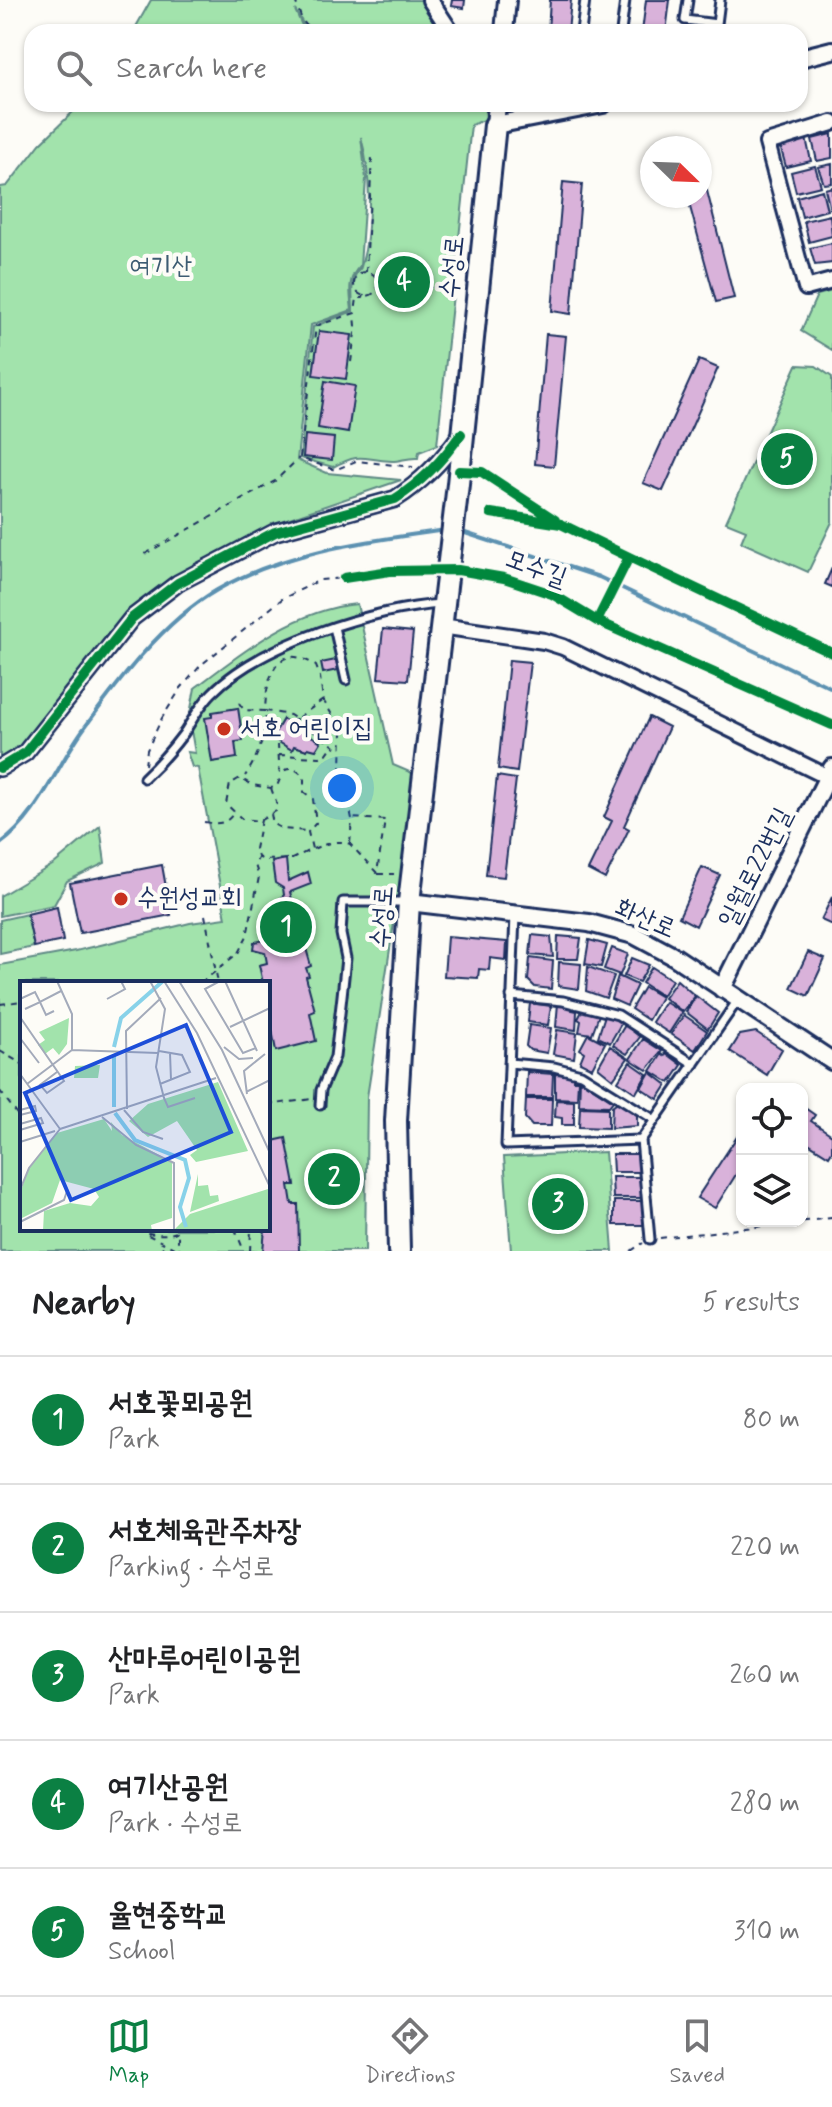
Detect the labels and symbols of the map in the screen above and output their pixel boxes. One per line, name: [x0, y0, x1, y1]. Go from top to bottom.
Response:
north arrow: [640, 136, 712, 208]
street label: 수성로: [433, 234, 473, 300]
park label: 여기산: [130, 250, 192, 284]
pin: 4: [378, 252, 430, 312]
pin: 5: [761, 429, 813, 489]
street label: 모수길: [501, 542, 571, 596]
place label: 서호 어린이집: [240, 712, 373, 746]
marker: 서호 어린이집: [215, 720, 233, 738]
your location: [322, 768, 362, 808]
street label: 일월로22번길: [711, 802, 801, 934]
place label: 수원성교회: [137, 882, 242, 916]
street label: 수성로: [364, 885, 402, 949]
marker: 수원성교회: [112, 890, 130, 908]
street label: 화산로: [609, 891, 681, 947]
pin: 1: [260, 897, 312, 957]
inset map: [20, 981, 270, 1231]
pin: 2: [308, 1149, 360, 1209]
pin: 3: [532, 1174, 584, 1234]

